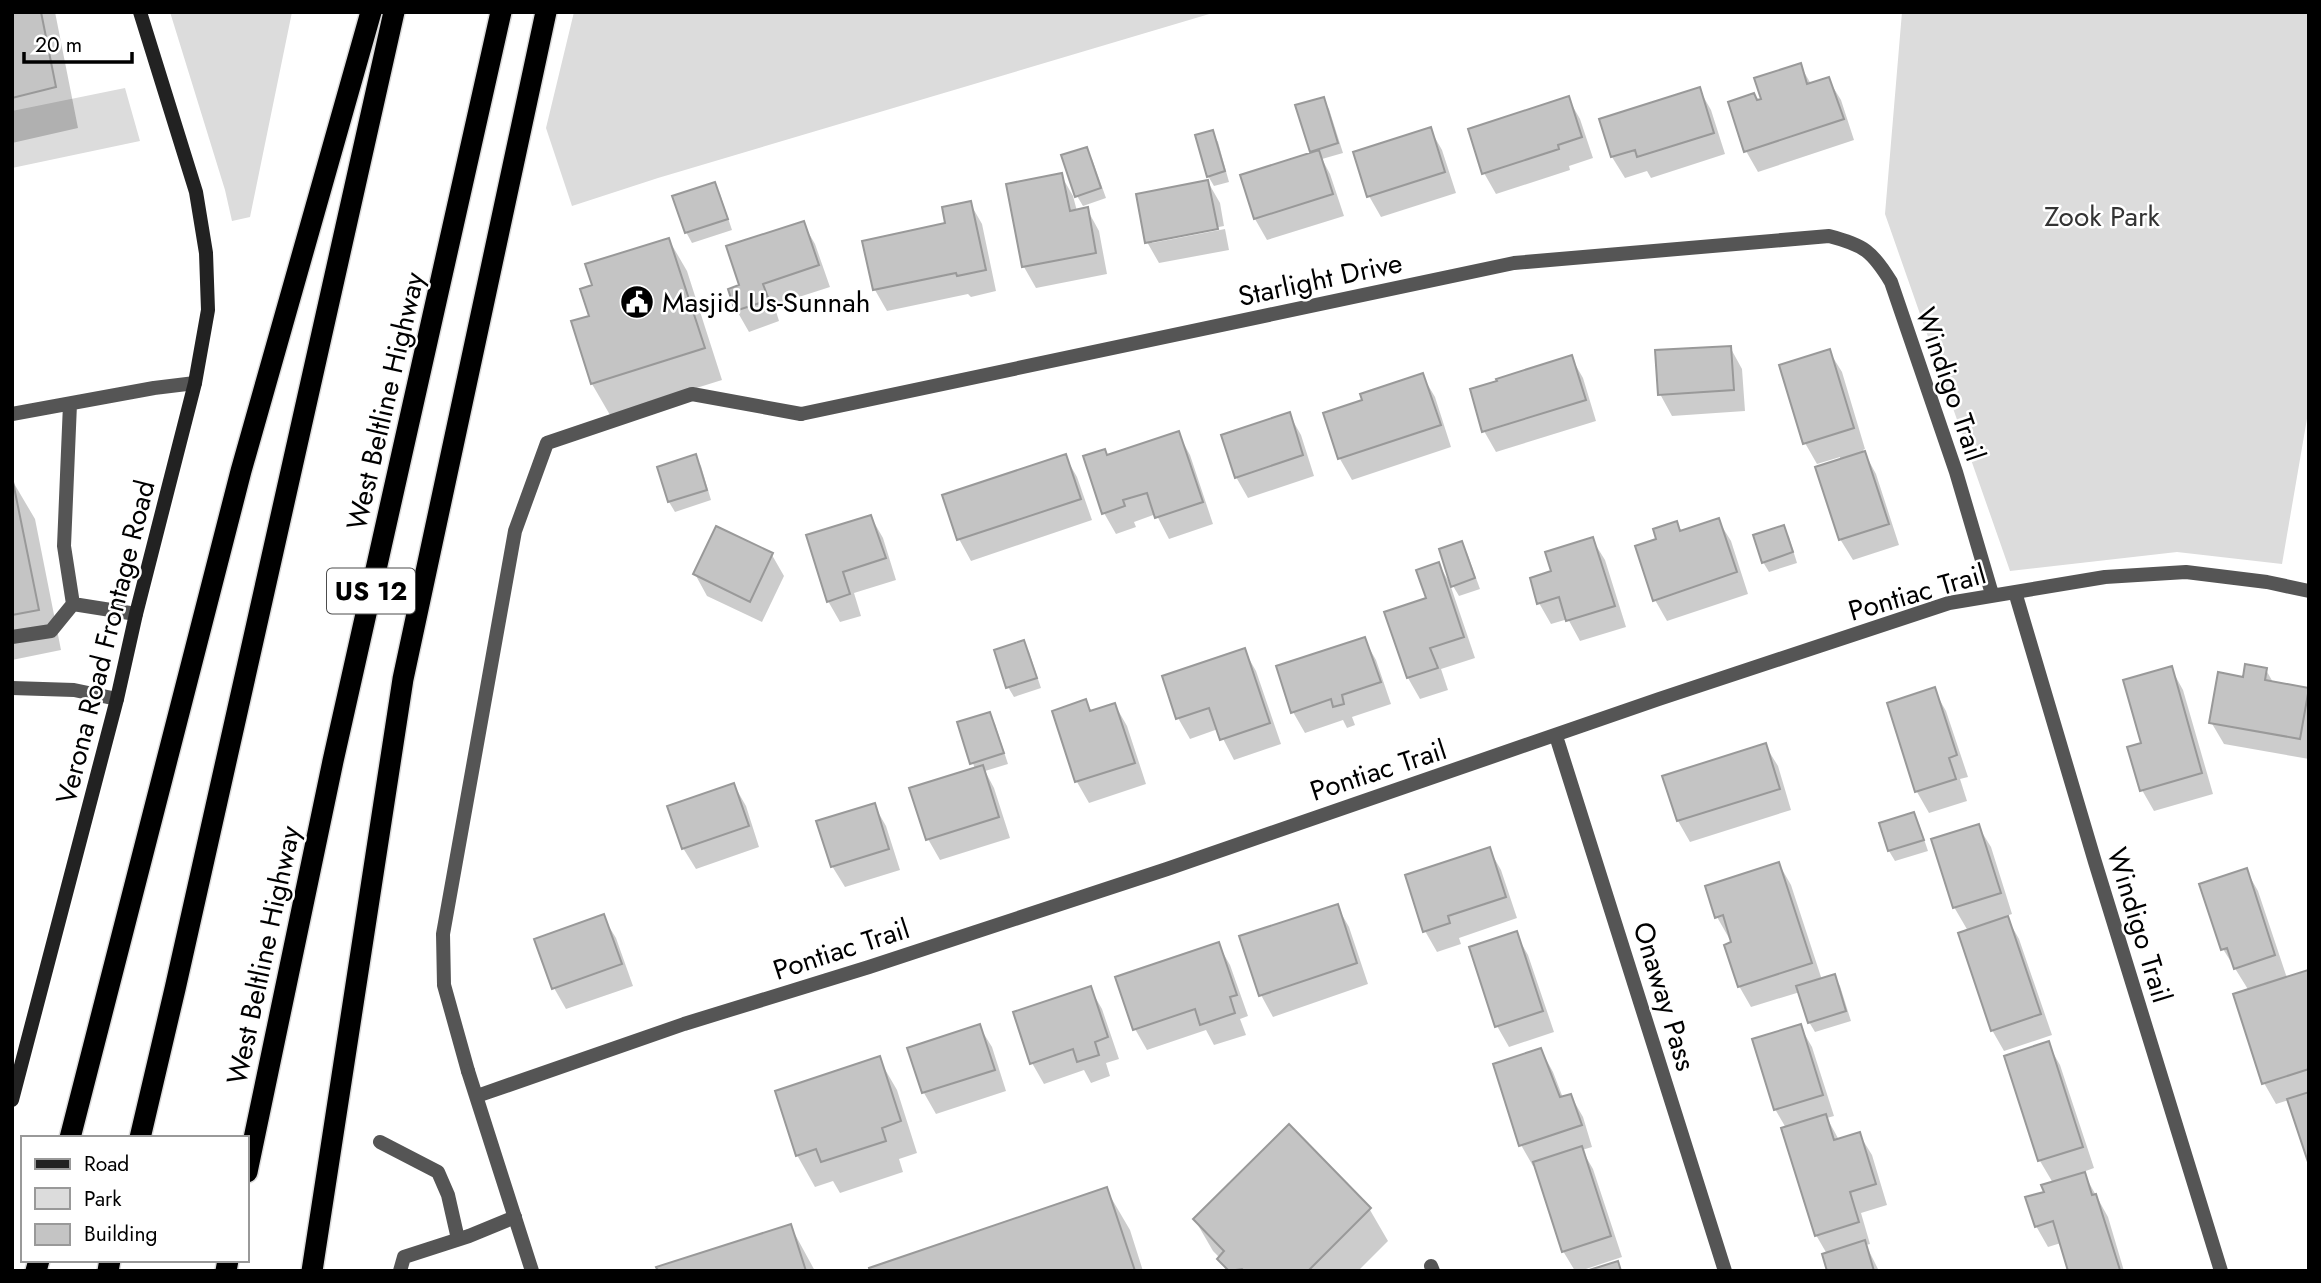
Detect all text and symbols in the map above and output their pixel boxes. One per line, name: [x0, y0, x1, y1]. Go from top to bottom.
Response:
scale bar: [24, 21, 133, 65]
text: 20 m: [35, 30, 82, 60]
park label: Zook Park: [2044, 196, 2160, 237]
street label: Starlight Drive: [1234, 242, 1406, 317]
street label: West Beltline Highway: [336, 268, 435, 534]
place label: Masjid Us-Sunnah: [662, 282, 870, 323]
public building icon: Masjid Us-Sunnah: [618, 283, 656, 321]
street label: Windigo Trail: [1905, 302, 1996, 467]
street label: Verona Road Frontage Road: [45, 476, 166, 808]
street label: Pontiac Trail: [1844, 553, 1991, 632]
road number: US 12: [327, 568, 415, 614]
street label: Pontiac Trail: [1305, 729, 1452, 812]
street label: West Beltline Highway: [216, 821, 311, 1088]
street label: Windigo Trail: [2097, 843, 2183, 1008]
street label: Pontiac Trail: [768, 908, 915, 991]
street label: Onaway Pass: [1622, 917, 1707, 1076]
legend: [21, 1136, 248, 1262]
text: Road: [84, 1149, 129, 1179]
text: Park: [84, 1184, 122, 1214]
text: Building: [84, 1219, 157, 1249]

